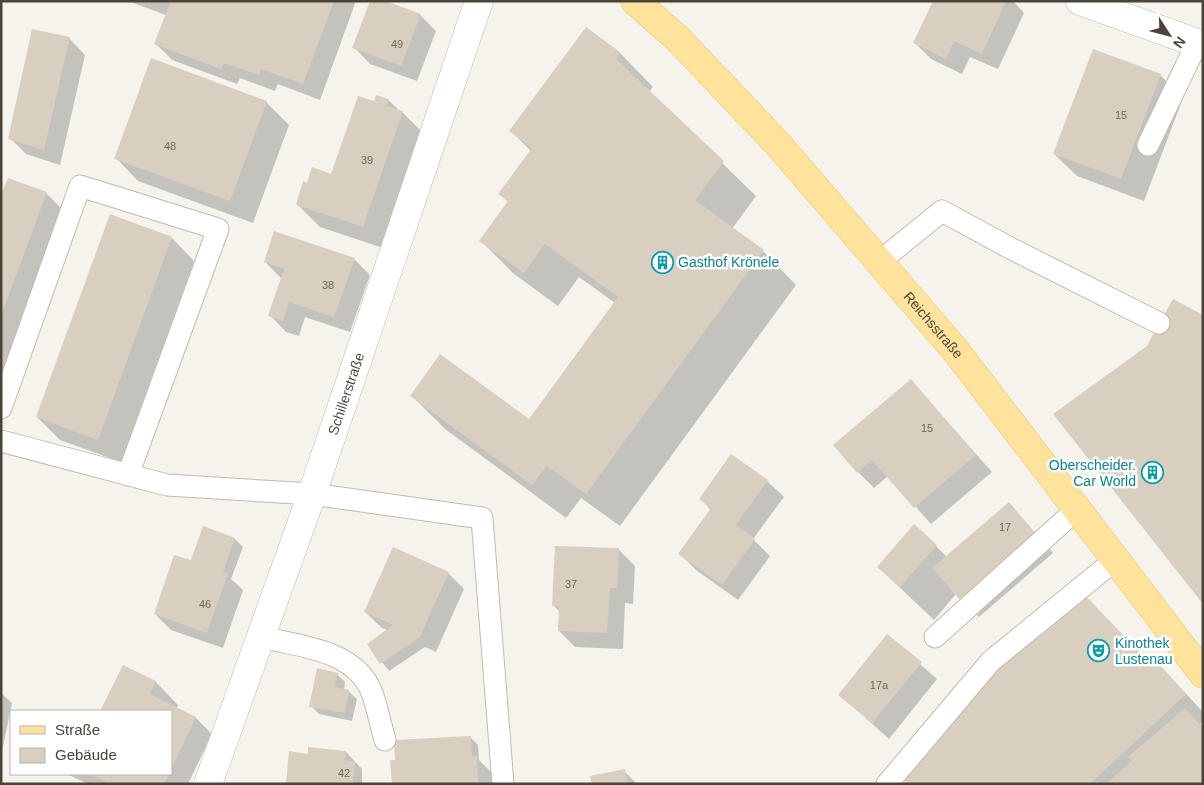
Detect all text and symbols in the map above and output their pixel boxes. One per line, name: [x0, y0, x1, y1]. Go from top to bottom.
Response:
north arrow: [1144, 10, 1194, 60]
text: N: [1170, 34, 1189, 51]
house number: 49: [391, 38, 403, 50]
house number: 15: [1115, 109, 1127, 121]
house number: 48: [164, 140, 176, 152]
house number: 39: [361, 154, 373, 166]
building icon: Gasthof Krönele: [650, 250, 674, 274]
place label: Gasthof Krönele: [678, 254, 779, 270]
house number: 38: [322, 279, 334, 291]
street label: Reichsstraße: [901, 288, 967, 361]
street label: Schillerstraße: [325, 350, 367, 437]
house number: 15: [921, 422, 933, 434]
place label: Oberscheider. Car World: [1049, 457, 1136, 489]
building icon: Oberscheider. Car World: [1140, 461, 1164, 485]
house number: 17: [999, 521, 1011, 533]
house number: 37: [565, 578, 577, 590]
house number: 46: [199, 598, 211, 610]
place label: Kinothek Lustenau: [1115, 635, 1173, 667]
theatre icon: Kinothek Lustenau: [1087, 639, 1111, 663]
house number: 17a: [870, 679, 889, 691]
legend: [10, 710, 172, 775]
text: Straße: [55, 721, 100, 738]
text: Gebäude: [55, 746, 117, 763]
house number: 42: [338, 767, 350, 779]

